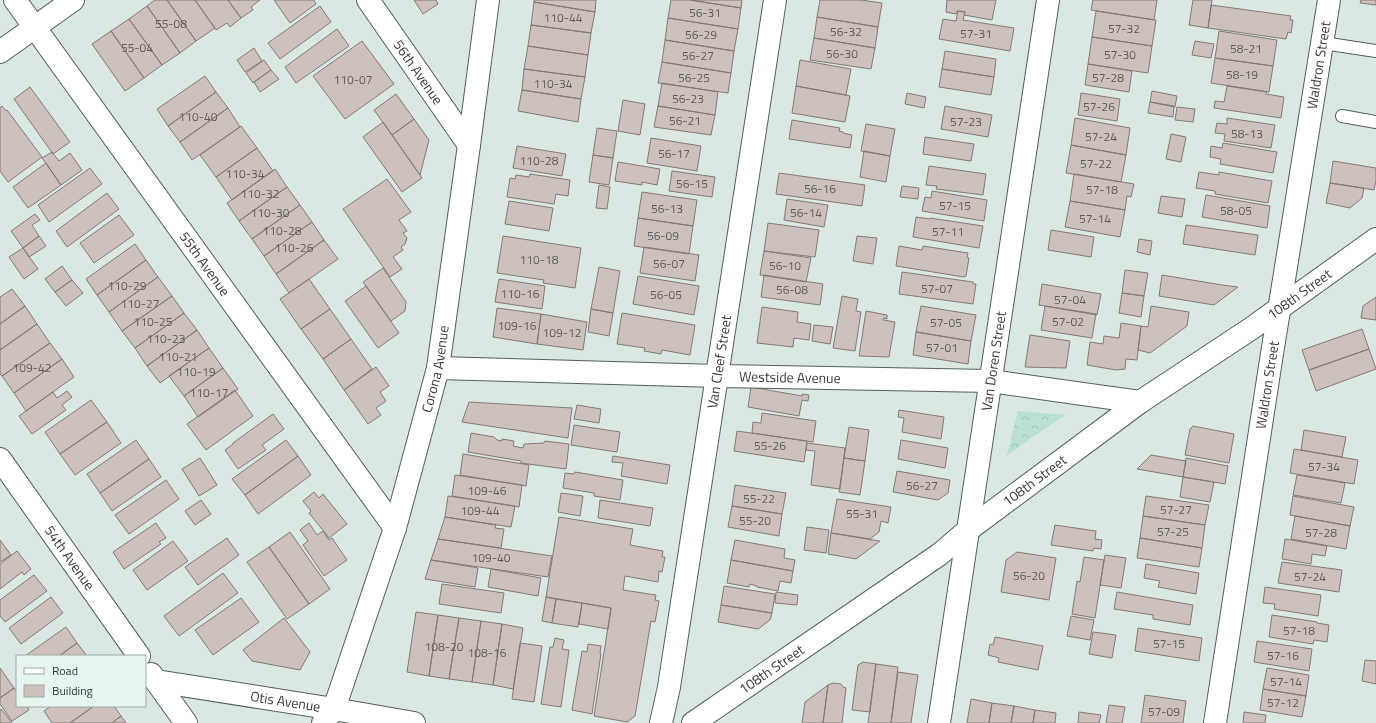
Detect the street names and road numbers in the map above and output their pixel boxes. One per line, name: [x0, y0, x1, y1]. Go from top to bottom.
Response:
street label: Waldron Street: [1301, 19, 1335, 110]
street label: 56th Avenue: [389, 35, 449, 109]
street label: 55th Avenue: [175, 227, 236, 300]
street label: 108th Street: [1262, 263, 1336, 324]
street label: Van Doren Street: [975, 310, 1011, 412]
street label: Van Cleef Street: [701, 313, 736, 410]
street label: Corona Avenue: [416, 324, 454, 415]
street label: Waldron Street: [1250, 339, 1284, 430]
street label: Westside Avenue: [739, 365, 841, 388]
street label: 108th Street: [998, 449, 1071, 511]
street label: 54th Avenue: [40, 521, 100, 594]
street label: 108th Street: [734, 639, 808, 699]
street label: Otis Avenue: [249, 685, 322, 717]

